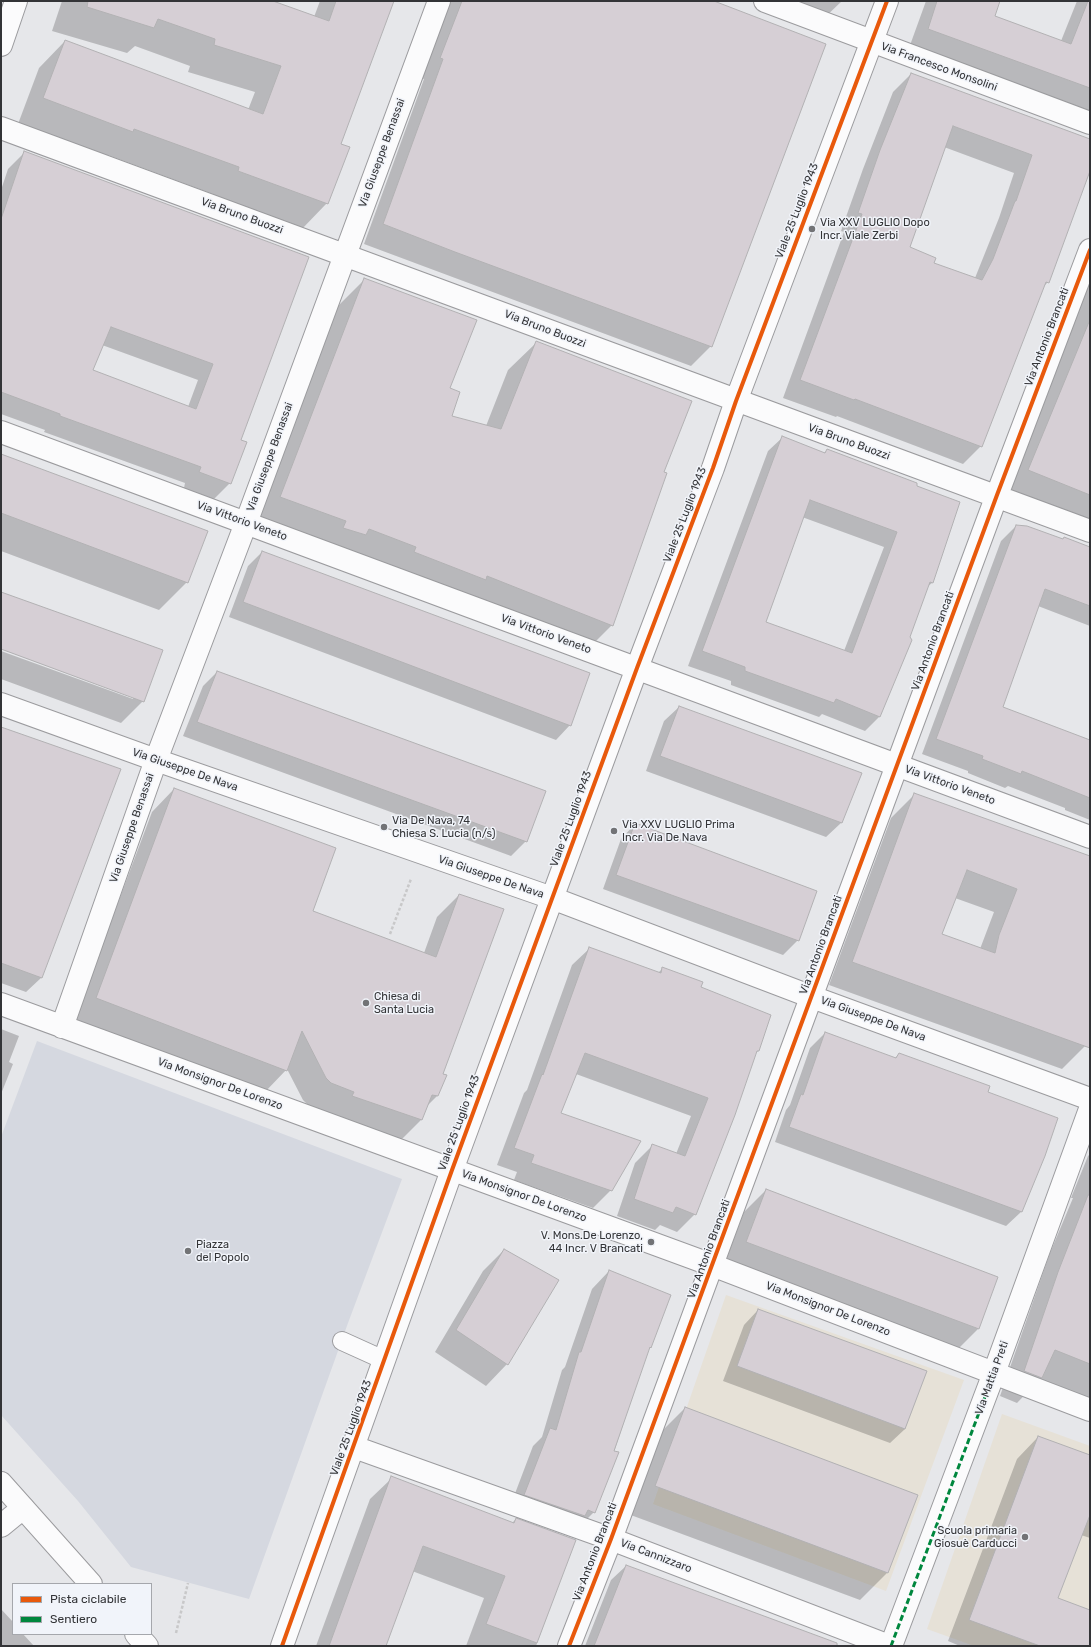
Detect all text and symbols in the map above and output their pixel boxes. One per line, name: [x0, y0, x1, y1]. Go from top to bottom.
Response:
street label: Via Francesco Monsolini: [879, 40, 999, 94]
street label: Via Giuseppe Benassai: [356, 97, 408, 209]
street label: Viale 25 Luglio 1943: [773, 161, 821, 261]
street label: Via Bruno Buozzi: [199, 195, 285, 237]
place label: Via XXV LUGLIO Dopo Incr. Viale Zerbi: [820, 216, 930, 242]
marker: Via XXV LUGLIO Dopo Incr. Viale Zerbi: [807, 224, 817, 234]
street label: Via Antonio Brancati: [1022, 286, 1072, 388]
street label: Via Bruno Buozzi: [502, 307, 588, 351]
street label: Via Giuseppe Benassai: [244, 401, 296, 513]
street label: Via Bruno Buozzi: [806, 421, 892, 463]
street label: Viale 25 Luglio 1943: [661, 465, 709, 565]
street label: Via Vittorio Veneto: [195, 498, 289, 544]
street label: Via Antonio Brancati: [909, 590, 957, 692]
street label: Via Vittorio Veneto: [499, 611, 593, 657]
street label: Via Giuseppe De Nava: [130, 746, 240, 794]
street label: Via Vittorio Veneto: [903, 762, 997, 808]
street label: Viale 25 Luglio 1943: [547, 769, 595, 869]
street label: Via Giuseppe Benassai: [107, 771, 157, 885]
place label: Via De Nava, 74 Chiesa S. Lucia (n/s): [392, 814, 495, 840]
place label: Via XXV LUGLIO Prima Incr. Via De Nava: [622, 818, 735, 844]
marker: Via De Nava, 74 Chiesa S. Lucia (n/s): [379, 822, 389, 832]
marker: Via XXV LUGLIO Prima Incr. Via De Nava: [609, 826, 619, 836]
street label: Via Giuseppe De Nava: [436, 853, 546, 901]
street label: Via Antonio Brancati: [797, 894, 845, 996]
place label: Chiesa di Santa Lucia: [374, 990, 434, 1016]
street label: Via Giuseppe De Nava: [819, 994, 927, 1044]
marker: Chiesa di Santa Lucia: [361, 998, 371, 1008]
street label: Via Monsignor De Lorenzo: [155, 1055, 285, 1113]
street label: Viale 25 Luglio 1943: [435, 1073, 483, 1173]
street label: Via Monsignor De Lorenzo: [459, 1167, 589, 1225]
street label: Via Antonio Brancati: [685, 1198, 733, 1300]
place label: V. Mons.De Lorenzo, 44 Incr. V Brancati: [541, 1229, 643, 1255]
marker: V. Mons.De Lorenzo, 44 Incr. V Brancati: [646, 1237, 656, 1247]
place label: Piazza del Popolo: [196, 1238, 249, 1264]
marker: Piazza del Popolo: [183, 1246, 193, 1256]
street label: Via Monsignor De Lorenzo: [764, 1279, 892, 1339]
street label: Via Mattia Preti: [973, 1339, 1011, 1417]
street label: Viale 25 Luglio 1943: [327, 1378, 375, 1478]
street label: Via Antonio Brancati: [570, 1501, 620, 1603]
place label: Scuola primaria Giosuè Carducci: [934, 1524, 1017, 1550]
marker: Scuola primaria Giosuè Carducci: [1020, 1532, 1030, 1542]
street label: Via Cannizzaro: [618, 1536, 694, 1576]
legend: [12, 1583, 152, 1635]
text: Pista ciclabile: [50, 1592, 126, 1606]
text: Sentiero: [50, 1612, 97, 1626]

